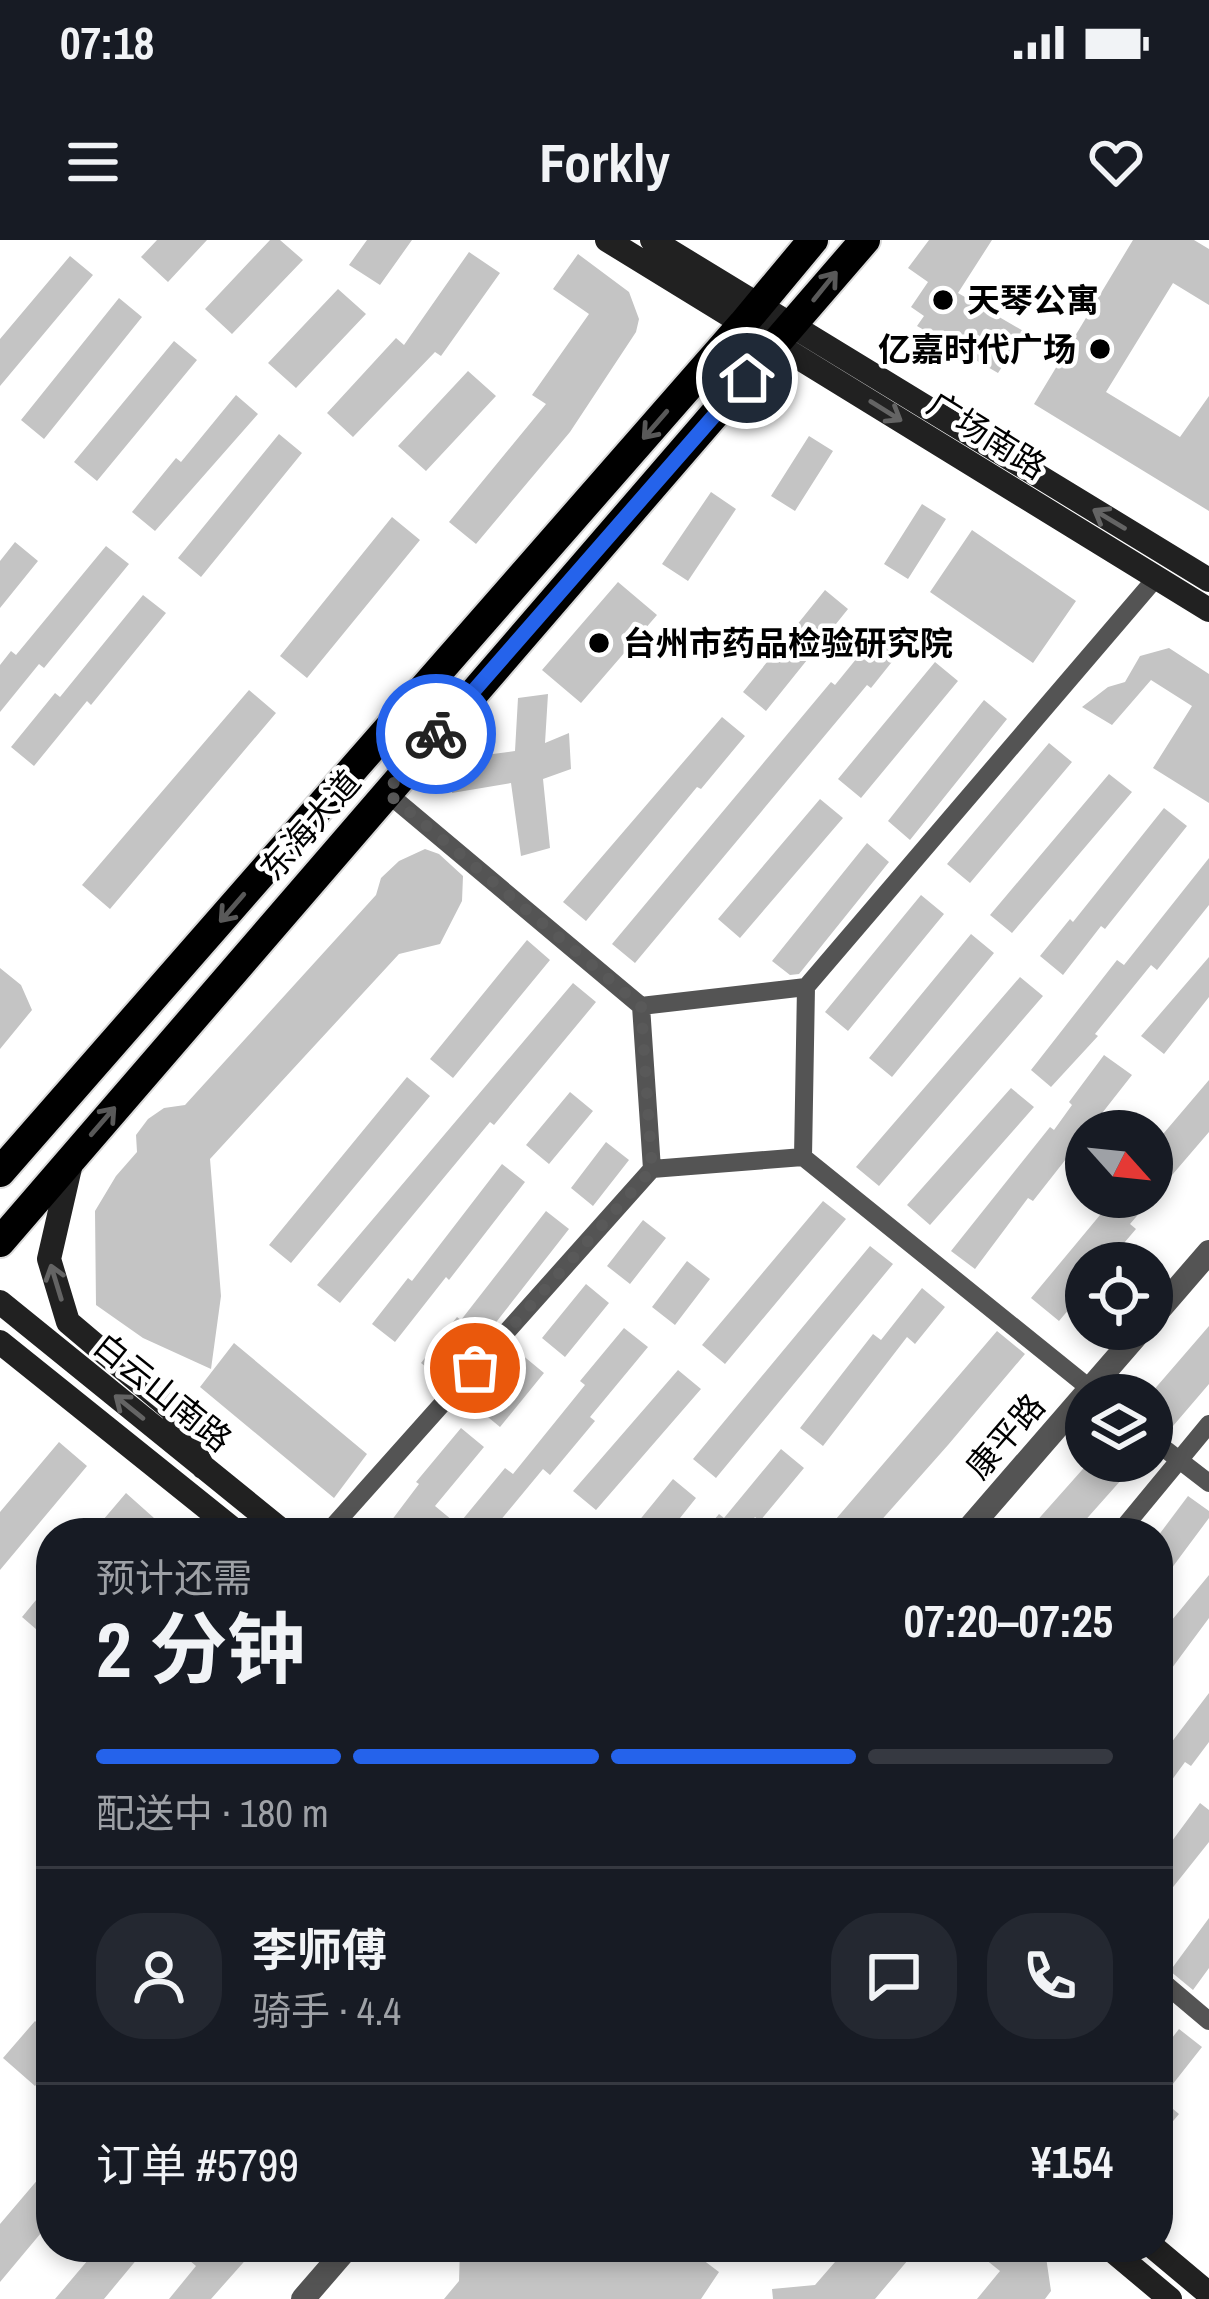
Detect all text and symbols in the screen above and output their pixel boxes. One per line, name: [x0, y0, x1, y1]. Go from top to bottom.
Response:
text: 07:18: [60, 12, 154, 73]
text: Forkly: [539, 126, 670, 199]
icon: menu: [60, 129, 126, 195]
icon: heart: [1083, 129, 1149, 195]
one-way arrow: [811, 271, 838, 303]
place label: 天琴公寓: [967, 278, 1099, 322]
marker: 天琴公寓: [930, 287, 956, 313]
pin: [696, 327, 798, 429]
place label: 亿嘉时代广场: [878, 327, 1076, 371]
marker: 亿嘉时代广场: [1087, 336, 1113, 362]
icon: home: [714, 345, 780, 411]
street label: 广场南路: [919, 381, 1055, 489]
one-way arrow: [868, 399, 902, 424]
one-way arrow: [642, 409, 669, 440]
one-way arrow: [1093, 507, 1127, 531]
place label: 台州市药品检验研究院: [623, 621, 953, 665]
marker: 台州市药品检验研究院: [586, 630, 612, 656]
courier: [376, 674, 496, 794]
icon: bike: [403, 701, 469, 767]
street label: 东海大道: [250, 761, 370, 889]
one-way arrow: [219, 892, 246, 922]
one-way arrow: [88, 1106, 116, 1137]
north arrow: [1065, 1110, 1173, 1218]
map controls: [1065, 1110, 1173, 1482]
button: locate: [1065, 1242, 1173, 1350]
one-way arrow: [44, 1264, 66, 1302]
pin: [424, 1317, 526, 1419]
street label: 白云山南路: [85, 1323, 241, 1461]
icon: bag: [442, 1335, 508, 1401]
button: layers: [1065, 1374, 1173, 1482]
street label: 康平路: [956, 1384, 1054, 1488]
one-way arrow: [114, 1393, 145, 1421]
text: 预计还需: [96, 1552, 252, 1604]
text: 07:20–07:25: [904, 1590, 1113, 1651]
text: 2 分钟: [96, 1596, 305, 1701]
text: 配送中 · 180 m: [96, 1787, 329, 1839]
button: person: [96, 1913, 222, 2039]
button: chat: [831, 1913, 957, 2039]
button: phone: [987, 1913, 1113, 2039]
text: 李师傅: [252, 1919, 387, 1980]
text: 骑手 · 4.4: [252, 1985, 401, 2037]
text: ¥154: [1031, 2131, 1113, 2192]
text: 订单 #5799: [96, 2134, 299, 2195]

